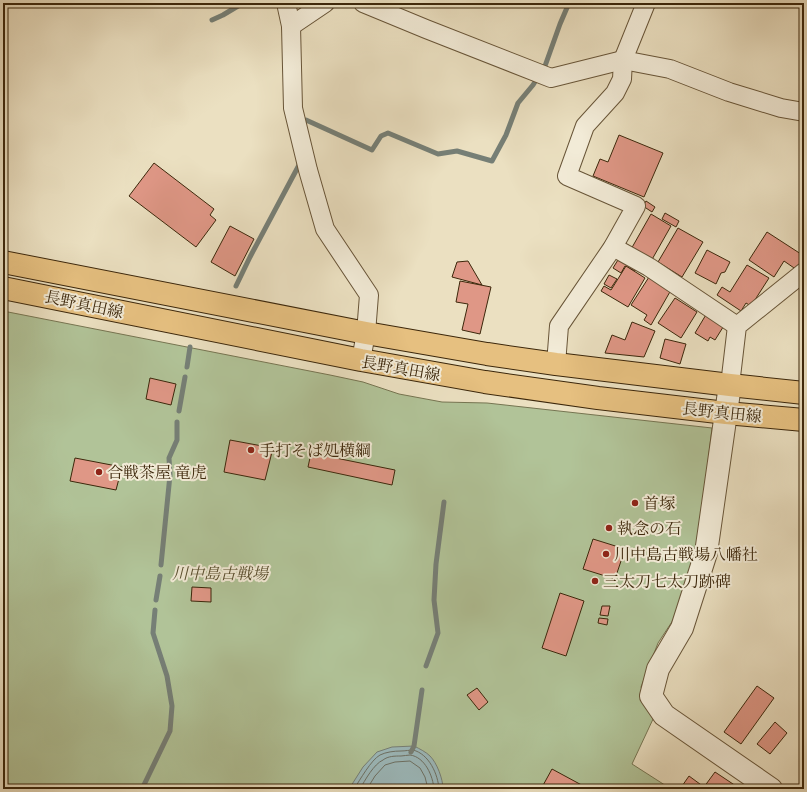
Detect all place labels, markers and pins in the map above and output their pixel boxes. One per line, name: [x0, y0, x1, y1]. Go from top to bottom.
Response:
place label: 手打そば処横綱: [259, 438, 371, 462]
marker: 手打そば処横綱: [246, 445, 256, 455]
place label: 合戦茶屋 竜虎: [107, 460, 207, 484]
marker: 合戦茶屋 竜虎: [94, 467, 104, 477]
place label: 首塚: [643, 491, 675, 515]
marker: 首塚: [630, 498, 640, 508]
place label: 執念の石: [617, 516, 681, 540]
marker: 執念の石: [604, 523, 614, 533]
place label: 川中島古戦場八幡社: [614, 542, 758, 566]
marker: 川中島古戦場八幡社: [601, 549, 611, 559]
place label: 三太刀七太刀跡碑: [603, 569, 731, 593]
marker: 三太刀七太刀跡碑: [590, 576, 600, 586]

